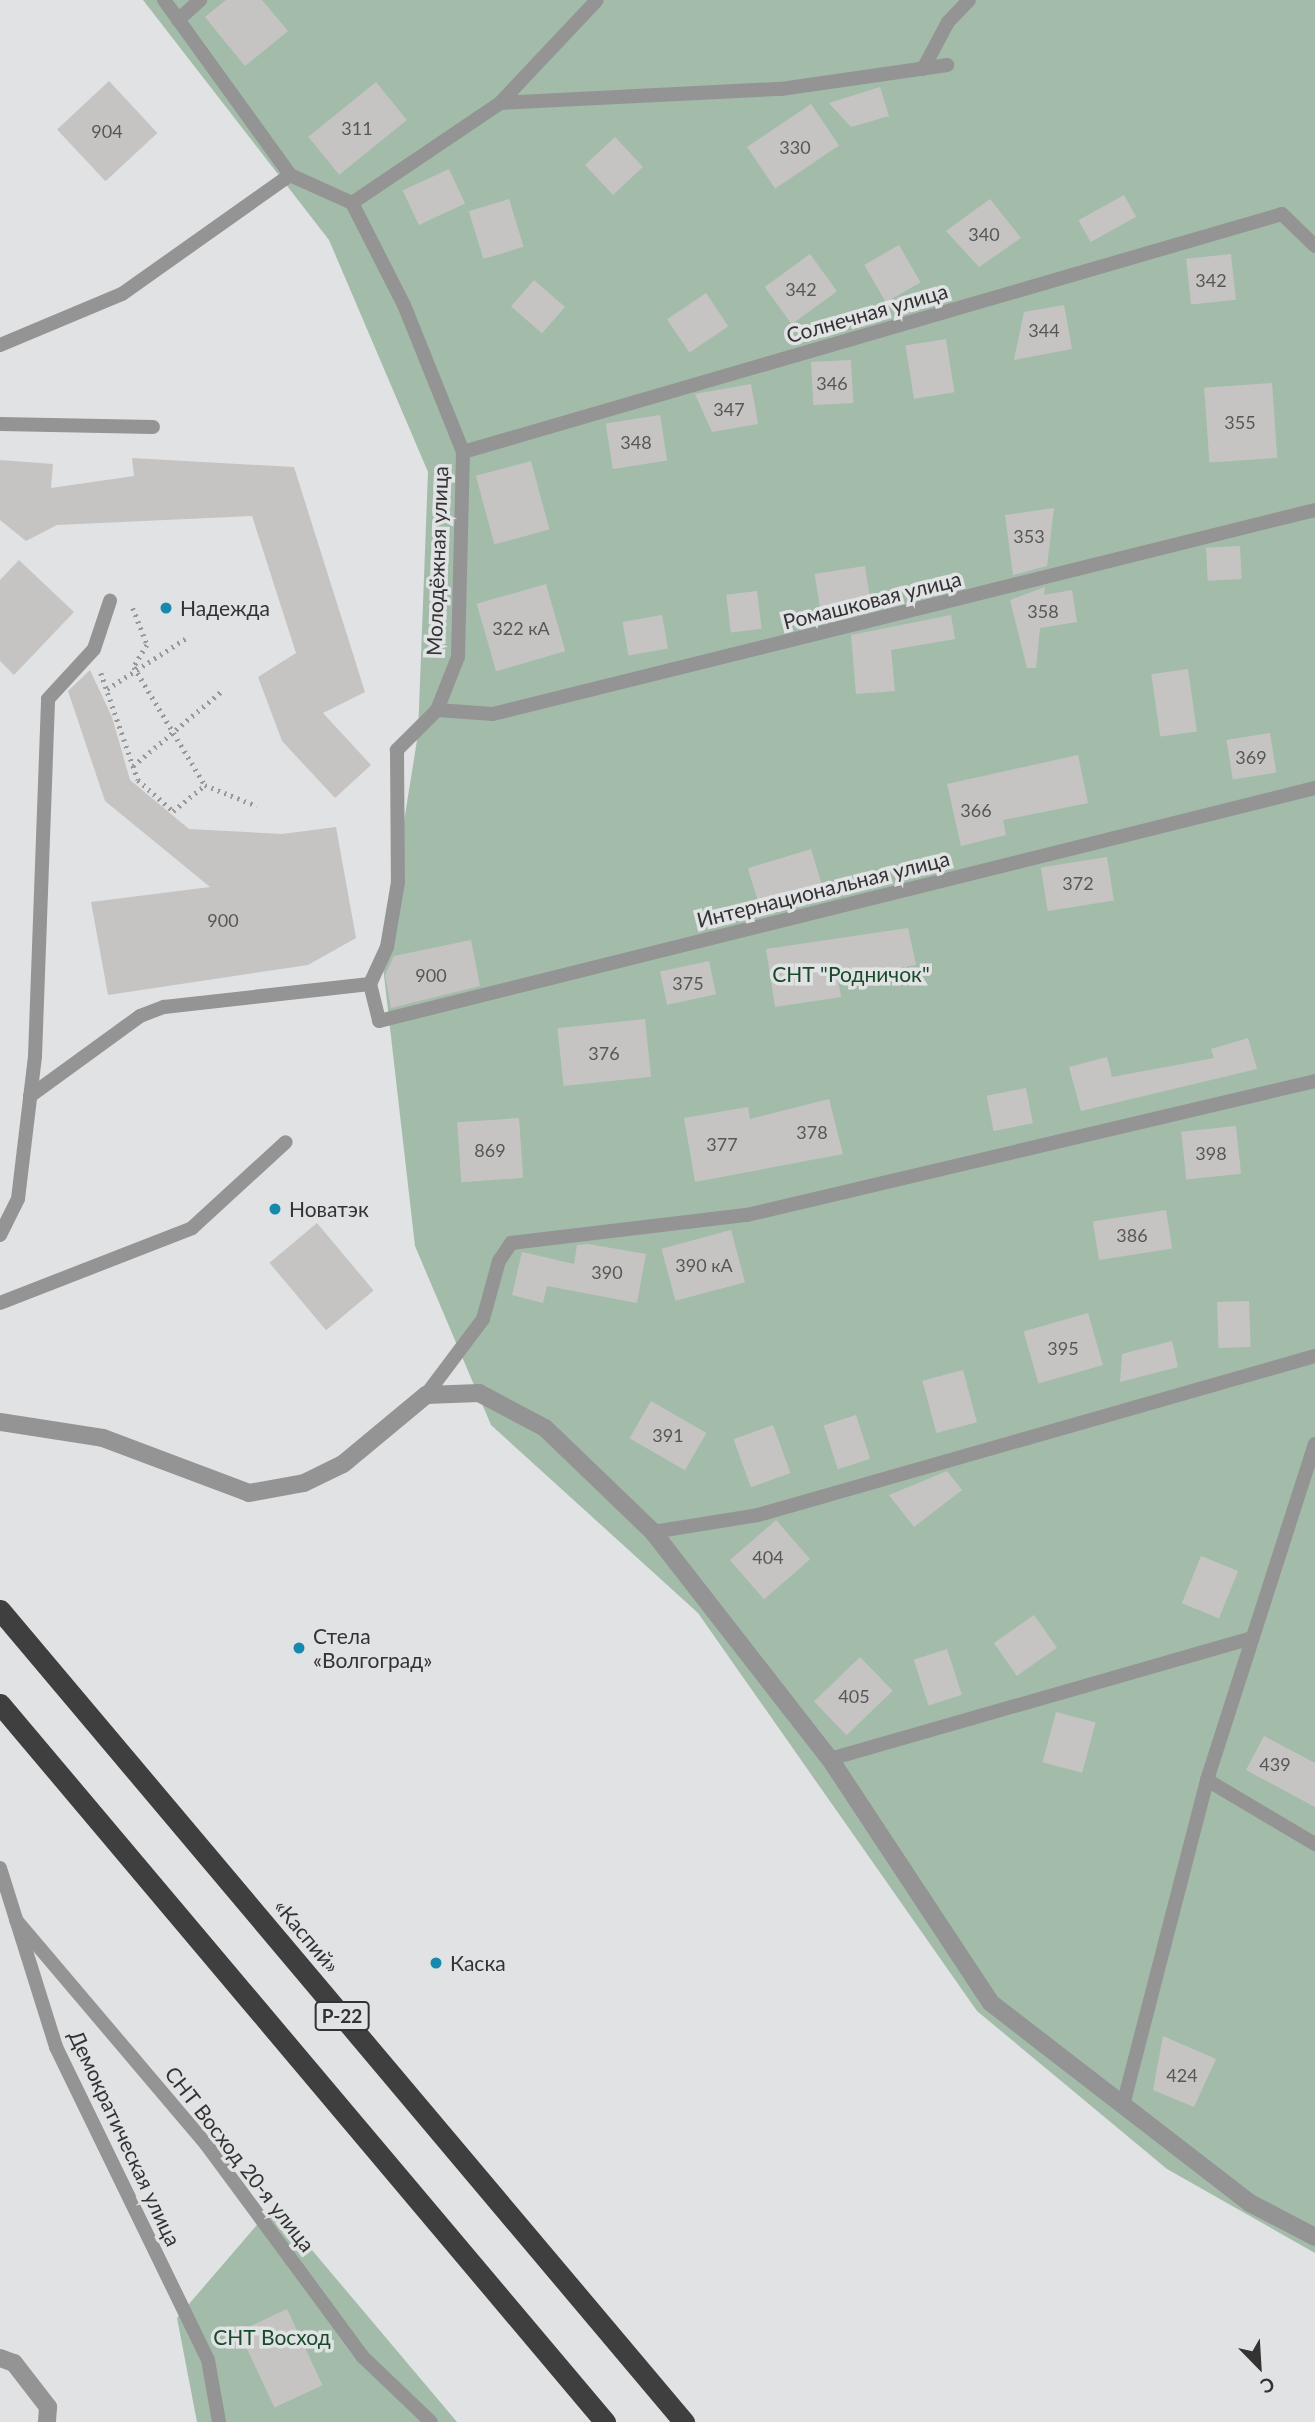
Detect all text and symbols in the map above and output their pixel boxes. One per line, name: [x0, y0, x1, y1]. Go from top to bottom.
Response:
house number: 311: [341, 117, 373, 139]
house number: 904: [91, 120, 123, 142]
house number: 330: [779, 136, 811, 158]
house number: 340: [968, 223, 1000, 245]
house number: 342: [1195, 269, 1227, 291]
street label: Солнечная улица: [783, 278, 951, 348]
house number: 342: [785, 278, 817, 300]
house number: 344: [1028, 319, 1060, 341]
house number: 346: [816, 372, 848, 394]
house number: 347: [713, 398, 745, 420]
house number: 355: [1224, 411, 1256, 433]
house number: 348: [620, 431, 652, 453]
street label: Молодёжная улица: [421, 465, 453, 657]
house number: 353: [1013, 525, 1045, 547]
street label: Ромашковая улица: [780, 566, 964, 634]
place label: Надежда: [180, 595, 270, 621]
marker: Надежда: [158, 600, 174, 616]
house number: 358: [1027, 600, 1059, 622]
house number: 322 кА: [492, 617, 550, 639]
house number: 369: [1235, 746, 1267, 768]
house number: 366: [960, 799, 992, 821]
street label: Интернациональная улица: [694, 845, 952, 933]
house number: 372: [1062, 872, 1094, 894]
house number: 900: [207, 909, 239, 931]
park label: СНТ "Родничок": [772, 961, 930, 987]
house number: 900: [415, 964, 447, 986]
house number: 375: [672, 972, 704, 994]
house number: 376: [588, 1042, 620, 1064]
house number: 378: [796, 1121, 828, 1143]
house number: 377: [706, 1133, 738, 1155]
house number: 869: [474, 1139, 506, 1161]
house number: 398: [1195, 1142, 1227, 1164]
place label: Новатэк: [289, 1196, 369, 1222]
marker: Новатэк: [267, 1201, 283, 1217]
house number: 386: [1116, 1224, 1148, 1246]
house number: 390 кА: [675, 1254, 733, 1276]
house number: 390: [591, 1261, 623, 1283]
house number: 395: [1047, 1337, 1079, 1359]
house number: 391: [652, 1424, 684, 1446]
house number: 404: [752, 1546, 784, 1568]
place label: Стела «Волгоград»: [313, 1623, 432, 1673]
marker: Стела «Волгоград»: [291, 1640, 307, 1656]
house number: 405: [838, 1685, 870, 1707]
house number: 439: [1259, 1753, 1291, 1775]
street label: «Каспий»: [269, 1894, 345, 1978]
place label: Каска: [450, 1950, 506, 1976]
marker: Каска: [428, 1955, 444, 1971]
road number: Р-22: [314, 2000, 370, 2032]
street label: Демократическая улица: [64, 2026, 186, 2250]
street label: СНТ Восход 20-я улица: [160, 2061, 320, 2257]
house number: 424: [1166, 2064, 1198, 2086]
park label: СНТ Восход: [213, 2324, 331, 2350]
north arrow: [1224, 2331, 1294, 2401]
text: С: [1257, 2373, 1278, 2399]

